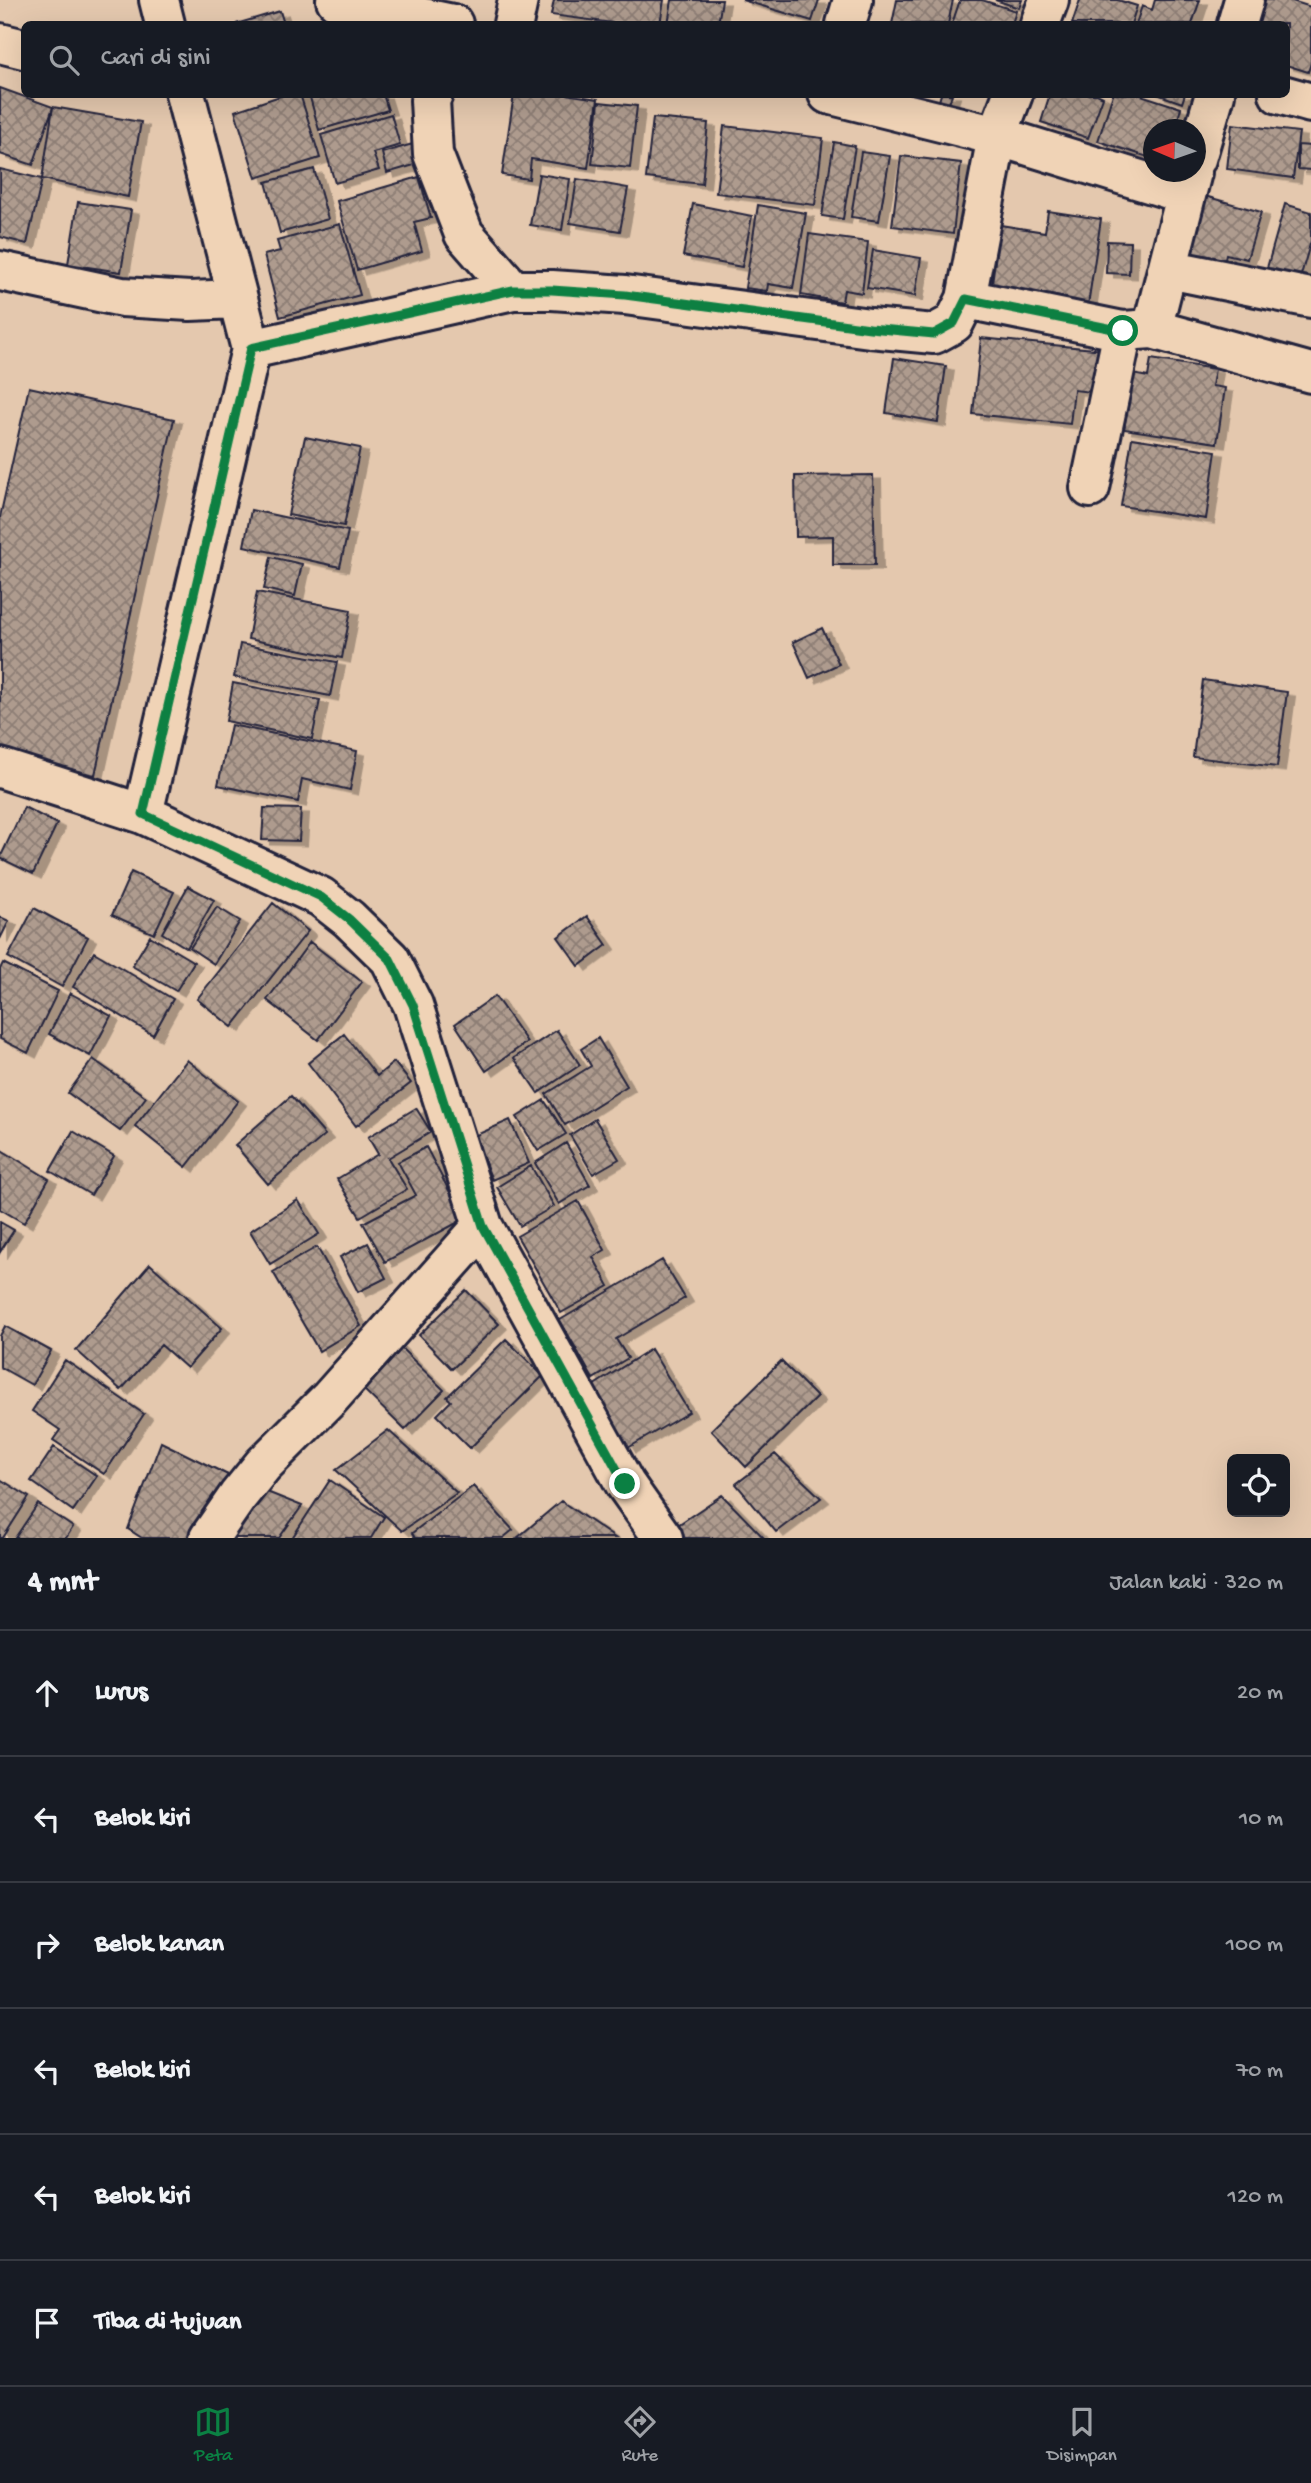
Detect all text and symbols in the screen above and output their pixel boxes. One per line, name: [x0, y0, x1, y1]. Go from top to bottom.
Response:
search box: [21, 21, 1290, 98]
icon: search: [45, 41, 83, 79]
text: Cari di sini: [101, 44, 211, 75]
north arrow: [1143, 119, 1206, 182]
route start: [1107, 315, 1138, 346]
map controls: [1227, 1454, 1290, 1517]
button: locate: [1227, 1454, 1290, 1517]
route end: [609, 1468, 640, 1499]
text: 4 mnt: [28, 1566, 97, 1601]
text: Jalan kaki · 320 m: [1109, 1570, 1283, 1597]
icon: ahead: [28, 1674, 66, 1712]
text: Lurus: [95, 1678, 148, 1709]
text: 20 m: [1237, 1680, 1283, 1707]
icon: left: [28, 1800, 66, 1838]
text: Belok kiri: [95, 1804, 191, 1835]
text: 10 m: [1239, 1806, 1283, 1833]
icon: right: [28, 1926, 66, 1964]
text: Belok kanan: [95, 1930, 224, 1961]
text: 100 m: [1226, 1932, 1283, 1959]
icon: left: [28, 2052, 66, 2090]
text: Belok kiri: [95, 2056, 191, 2087]
text: 70 m: [1236, 2058, 1283, 2085]
icon: left: [28, 2178, 66, 2216]
text: Belok kiri: [95, 2182, 191, 2213]
text: 120 m: [1228, 2184, 1283, 2211]
icon: arrive: [28, 2304, 66, 2342]
text: Tiba di tujuan: [95, 2308, 241, 2339]
tab: Peta: [194, 2403, 233, 2468]
tab: Rute: [621, 2403, 659, 2468]
tab: Disimpan: [1047, 2403, 1117, 2468]

